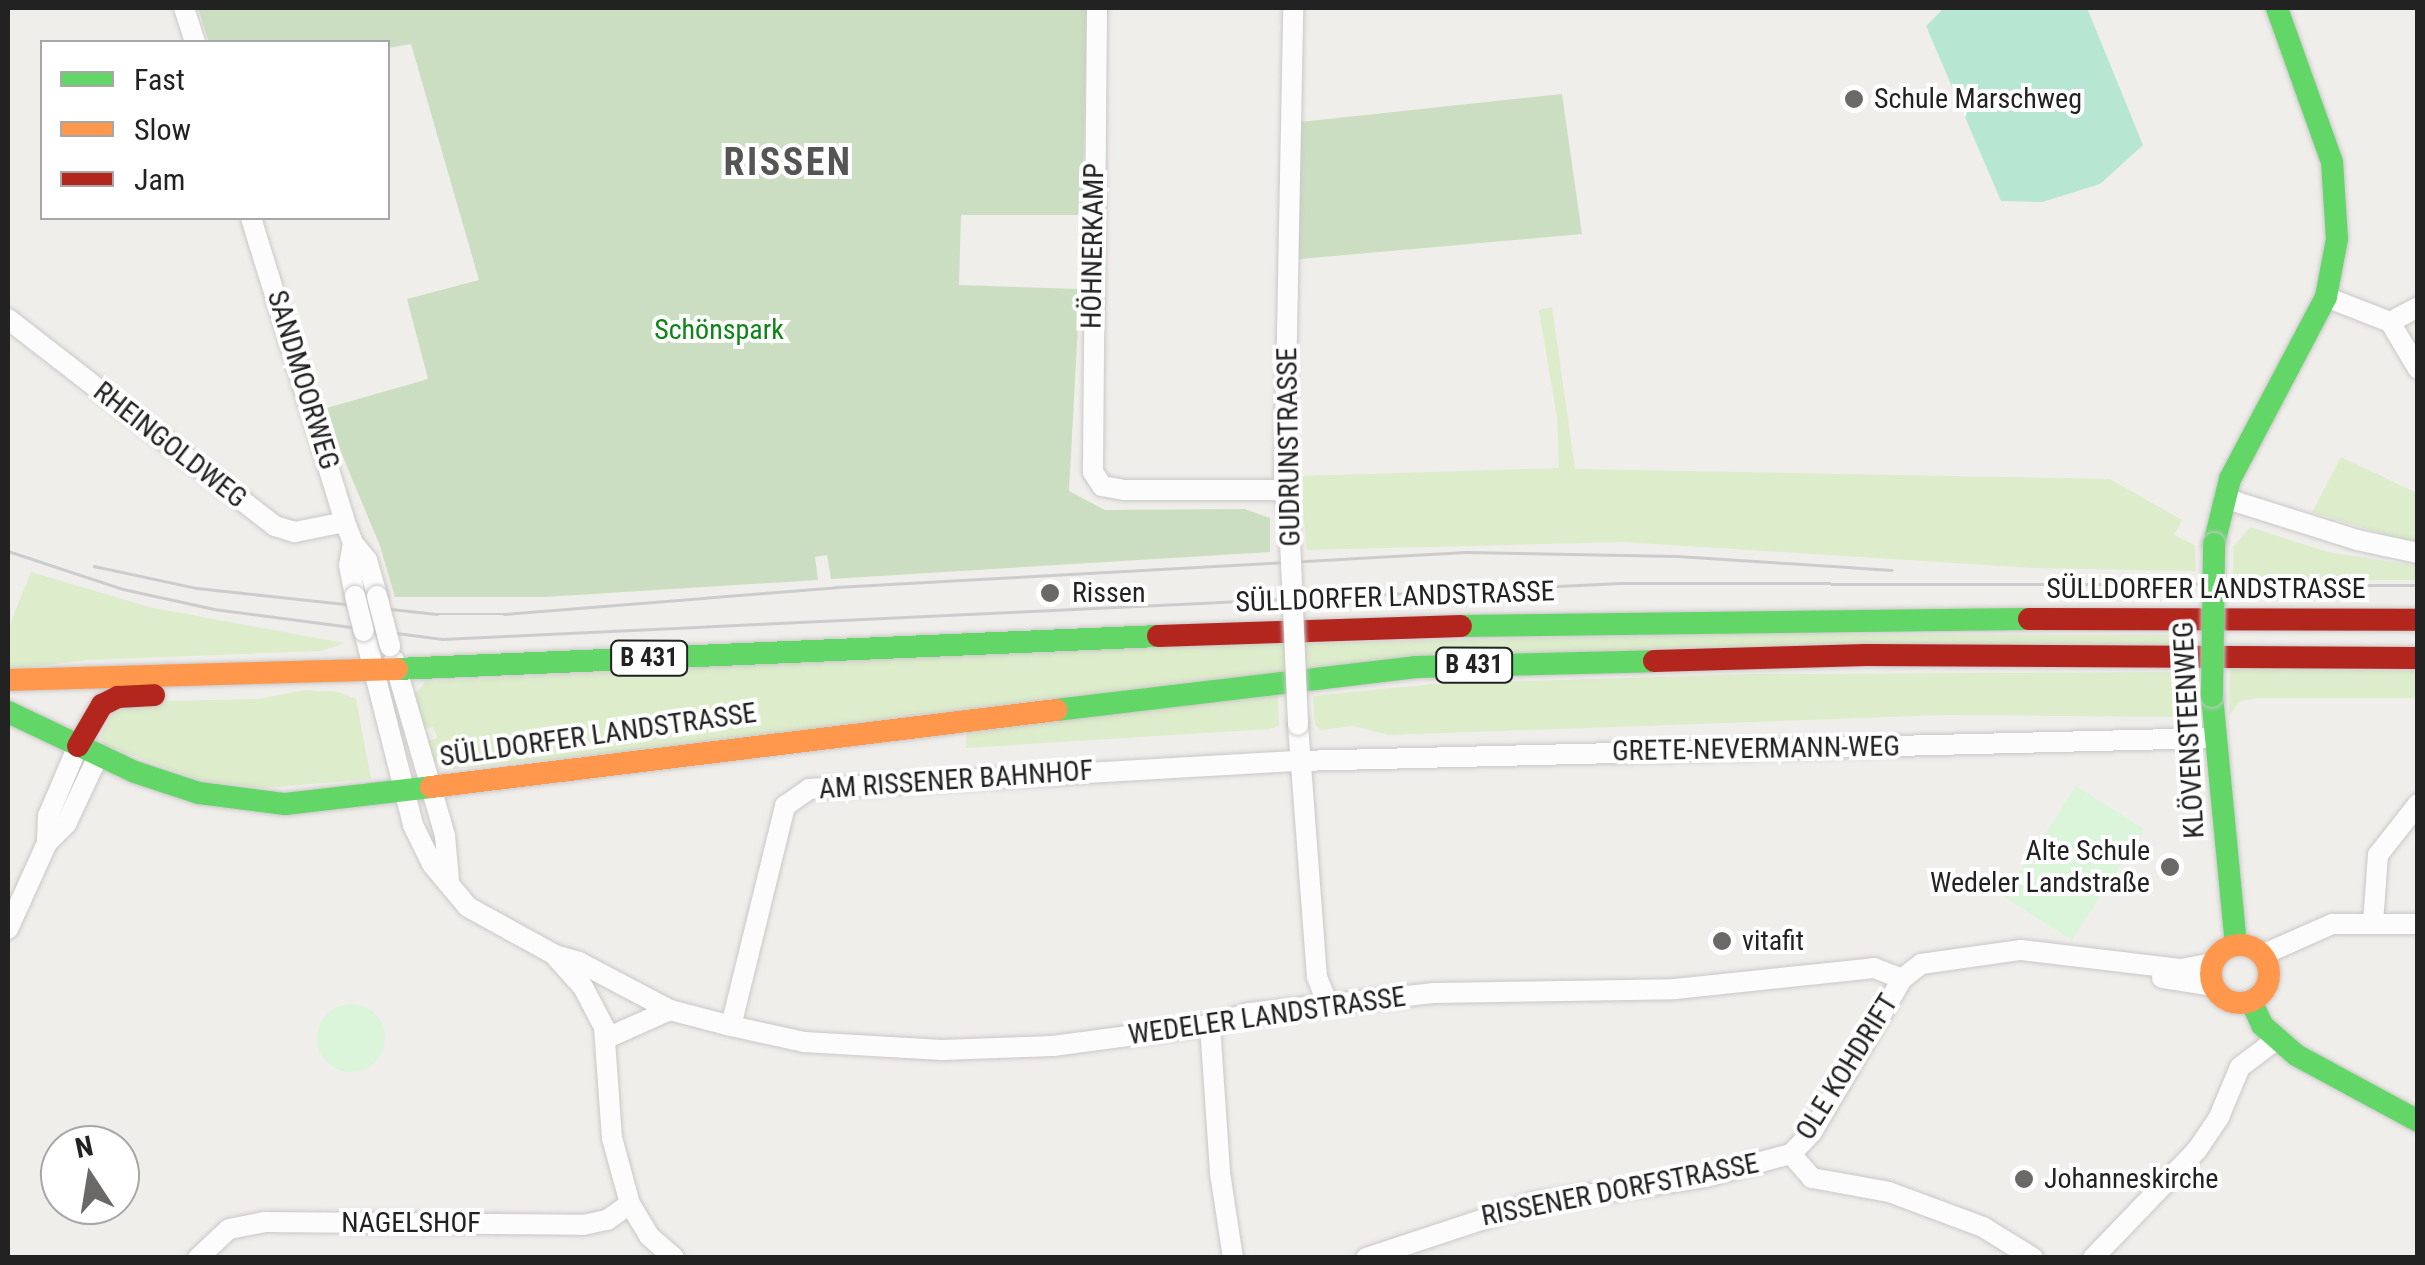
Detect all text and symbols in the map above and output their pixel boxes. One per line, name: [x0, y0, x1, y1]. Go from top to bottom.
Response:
legend: [40, 40, 390, 220]
text: Fast: [134, 62, 185, 97]
place label: Schule Marschweg: [1874, 82, 2082, 116]
marker: Schule Marschweg: [1843, 88, 1865, 110]
text: Slow: [134, 112, 191, 147]
district label: RISSEN: [723, 140, 853, 186]
text: Jam: [134, 162, 185, 197]
street label: HÖHNERKAMP: [1075, 163, 1111, 329]
street label: SANDMOORWEG: [260, 286, 346, 474]
park label: Schönspark: [654, 313, 784, 347]
street label: GUDRUNSTRASSE: [1270, 347, 1308, 547]
street label: RHEINGOLDWEG: [87, 375, 253, 515]
street label: SÜLLDORFER LANDSTRASSE: [2046, 572, 2366, 606]
street label: SÜLLDORFER LANDSTRASSE: [1235, 575, 1555, 619]
place label: Rissen: [1072, 576, 1146, 610]
marker: Rissen: [1037, 580, 1063, 606]
street label: KLÖVENSTEENWEG: [2167, 621, 2211, 839]
road number: B 431: [609, 638, 689, 678]
road number: B 431: [1434, 645, 1514, 685]
street label: SÜLLDORFER LANDSTRASSE: [438, 696, 758, 774]
street label: GRETE-NEVERMANN-WEG: [1612, 730, 1900, 768]
street label: AM RISSENER BAHNHOF: [818, 754, 1094, 806]
place label: Alte Schule Wedeler Landstraße: [1930, 834, 2150, 900]
marker: Alte Schule Wedeler Landstraße: [2159, 856, 2181, 878]
place label: vitafit: [1742, 924, 1804, 958]
marker: vitafit: [1711, 930, 1733, 952]
street label: WEDELER LANDSTRASSE: [1126, 980, 1408, 1052]
street label: OLE KOHDRIFT: [1789, 988, 1905, 1146]
north arrow: [40, 1125, 140, 1225]
text: N: [72, 1129, 96, 1165]
street label: RISSENER DORFSTRASSE: [1479, 1147, 1761, 1233]
place label: Johanneskirche: [2044, 1162, 2218, 1196]
marker: Johanneskirche: [2013, 1168, 2035, 1190]
street label: NAGELSHOF: [341, 1206, 481, 1240]

